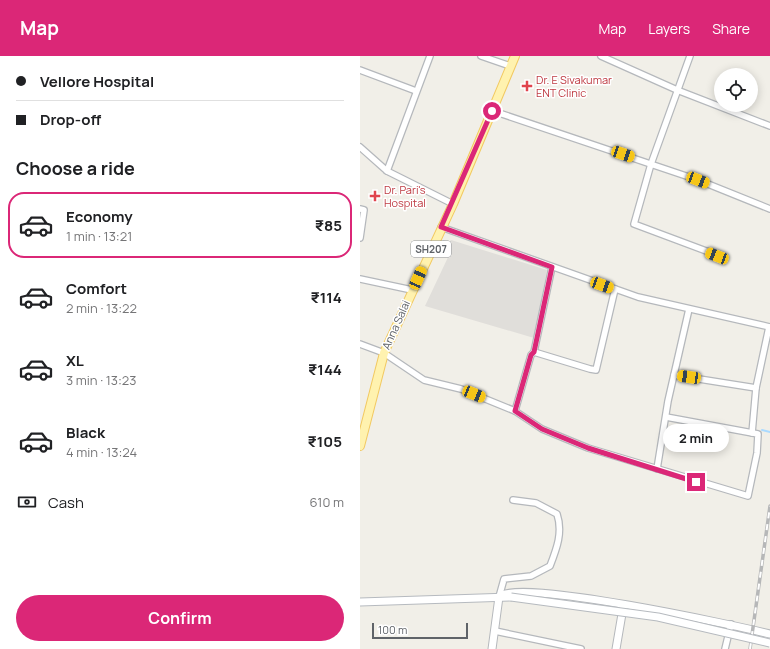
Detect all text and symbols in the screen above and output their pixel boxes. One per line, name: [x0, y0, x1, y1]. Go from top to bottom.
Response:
text: Map: [20, 15, 59, 41]
text: Map: [598, 19, 626, 38]
text: Layers: [648, 19, 690, 38]
text: Share: [712, 19, 750, 38]
map controls: [714, 68, 758, 112]
button: locate: [714, 68, 758, 112]
text: Vellore Hospital: [40, 71, 154, 92]
place label: Dr. E Sivakumar ENT Clinic: [536, 72, 612, 100]
marker: Dr. E Sivakumar ENT Clinic: [521, 80, 533, 92]
route start: [483, 102, 501, 120]
text: Drop-off: [40, 109, 101, 130]
car: [610, 144, 636, 164]
text: Choose a ride: [16, 156, 135, 180]
car: [685, 170, 711, 190]
place label: Dr. Pari's Hospital: [384, 182, 426, 210]
marker: Dr. Pari's Hospital: [369, 190, 381, 202]
text: Economy: [66, 206, 133, 227]
icon: car: [18, 207, 54, 243]
text: ₹85: [315, 215, 342, 236]
text: 1 min · 13:21: [66, 227, 132, 245]
road number: SH207: [411, 241, 451, 257]
car: [704, 246, 730, 266]
car: [408, 265, 428, 291]
car: [589, 275, 615, 295]
text: Comfort: [66, 278, 127, 299]
icon: car: [18, 279, 54, 315]
text: ₹114: [310, 287, 342, 308]
street label: Anna Salai: [378, 298, 413, 352]
text: 2 min · 13:22: [66, 299, 137, 317]
text: XL: [66, 350, 84, 371]
icon: car: [18, 351, 54, 387]
text: ₹144: [308, 359, 342, 380]
car: [676, 369, 702, 385]
text: 3 min · 13:23: [66, 371, 136, 389]
car: [461, 384, 487, 404]
text: Black: [66, 422, 105, 443]
icon: car: [18, 423, 54, 459]
callout: 2 min: [663, 424, 729, 452]
text: 2 min: [679, 429, 713, 447]
text: ₹105: [308, 431, 342, 452]
text: 4 min · 13:24: [66, 443, 137, 461]
route end: [687, 473, 705, 491]
icon: cash: [16, 491, 38, 513]
text: Cash: [48, 492, 84, 513]
text: 610 m: [310, 493, 344, 511]
button: Confirm: [16, 595, 344, 641]
scale bar: [372, 621, 468, 640]
text: 100 m: [378, 622, 407, 637]

